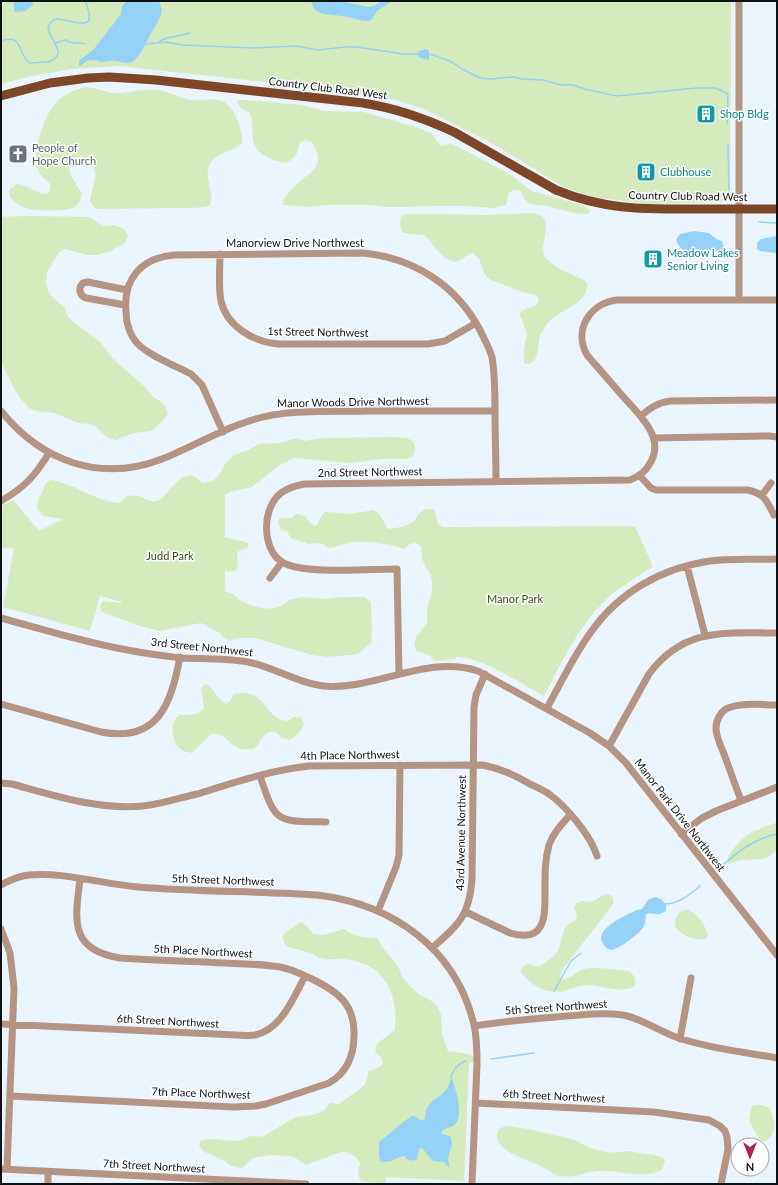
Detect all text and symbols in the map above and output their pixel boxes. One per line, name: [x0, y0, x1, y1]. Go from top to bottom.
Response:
street label: Country Club Road West: [268, 74, 388, 101]
building icon: Shop Bldg: [695, 103, 717, 125]
place label: Shop Bldg: [720, 107, 769, 120]
place label: People of Hope Church: [32, 141, 96, 167]
church icon: People of Hope Church: [7, 143, 29, 165]
building icon: Clubhouse: [635, 161, 657, 183]
place label: Clubhouse: [660, 165, 712, 178]
street label: Country Club Road West: [628, 188, 748, 203]
street label: Manorview Drive Northwest: [226, 236, 364, 249]
place label: Meadow Lakes Senior Living: [667, 246, 739, 272]
building icon: Meadow Lakes Senior Living: [642, 248, 664, 270]
street label: 1st Street Northwest: [267, 324, 369, 339]
street label: Manor Woods Drive Northwest: [277, 394, 429, 409]
street label: 2nd Street Northwest: [317, 464, 423, 479]
park label: Judd Park: [146, 549, 194, 562]
park label: Manor Park: [487, 592, 543, 605]
street label: 3rd Street Northwest: [150, 635, 254, 658]
street label: 4th Place Northwest: [300, 747, 400, 762]
street label: Manor Park Drive Northwest: [632, 756, 728, 874]
street label: 43rd Avenue Northwest: [453, 775, 468, 891]
street label: 5th Street Northwest: [171, 871, 275, 888]
street label: 5th Place Northwest: [153, 941, 253, 960]
street label: 5th Street Northwest: [504, 996, 608, 1017]
street label: 6th Street Northwest: [116, 1011, 220, 1030]
street label: 7th Place Northwest: [151, 1084, 251, 1101]
street label: 6th Street Northwest: [502, 1086, 606, 1105]
north arrow: [730, 1137, 770, 1177]
street label: 7th Street Northwest: [102, 1156, 206, 1175]
text: N: [746, 1161, 754, 1174]

